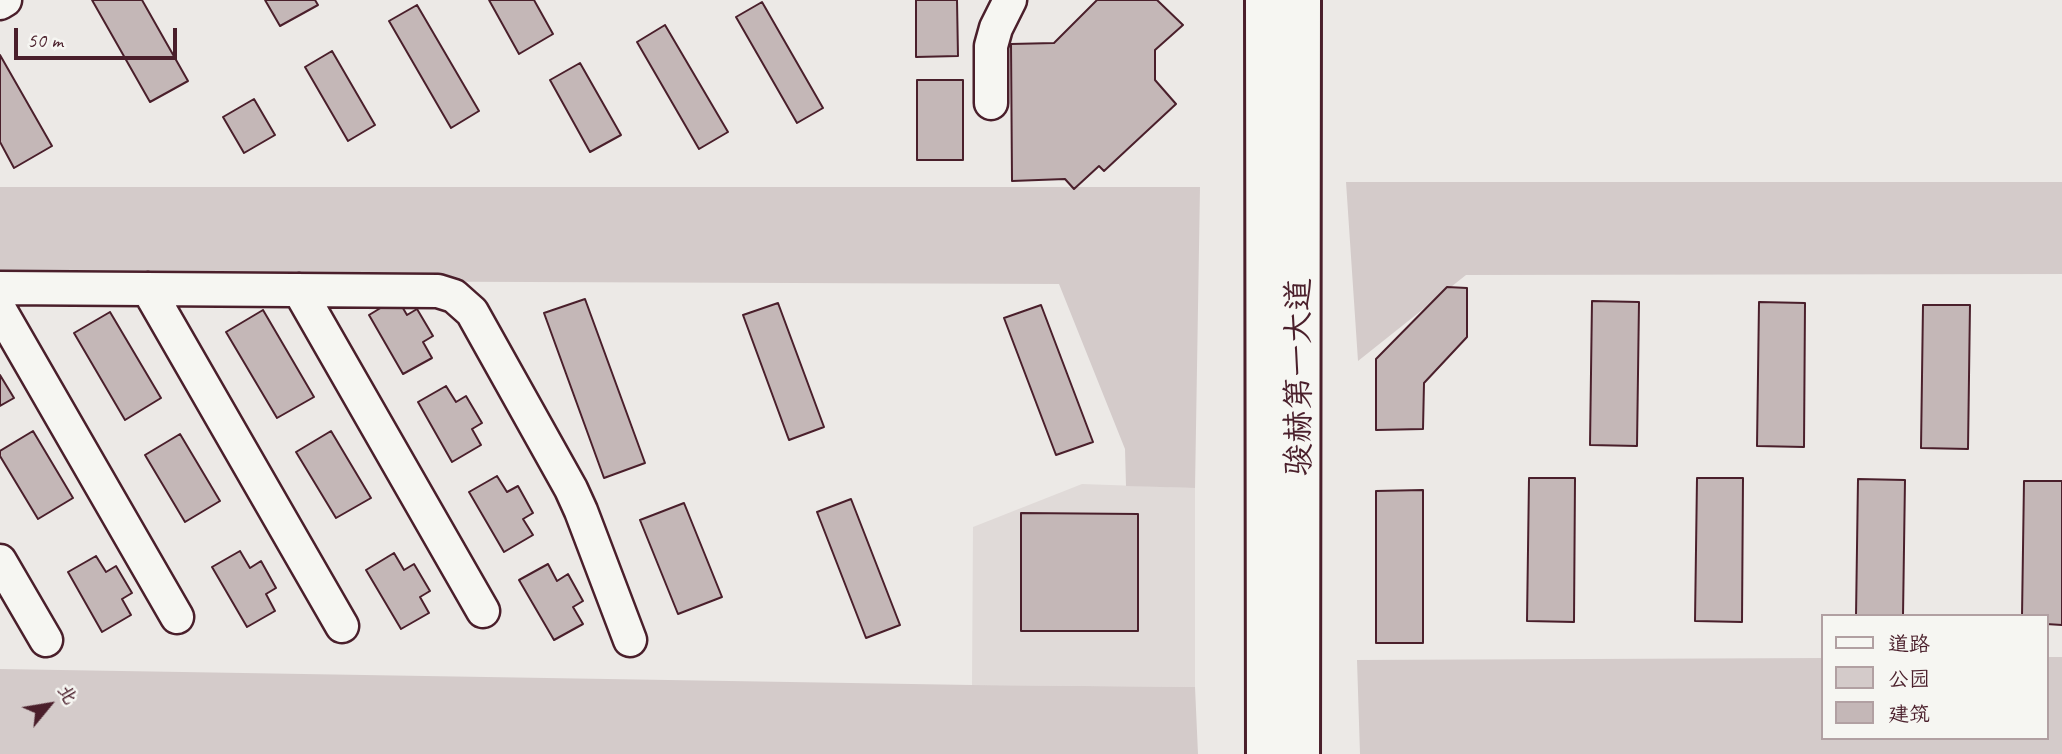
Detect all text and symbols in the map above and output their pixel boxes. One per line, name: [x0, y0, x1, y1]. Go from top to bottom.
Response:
scale bar: [18, 14, 180, 58]
text: 50 m: [27, 27, 63, 53]
street label: 骏赫第一大道: [1280, 278, 1320, 476]
legend: [1820, 614, 2048, 740]
text: 道路: [1888, 631, 1930, 657]
text: 公园: [1888, 666, 1930, 692]
north arrow: [14, 670, 84, 740]
text: 北: [52, 680, 82, 709]
text: 建筑: [1888, 701, 1930, 727]

